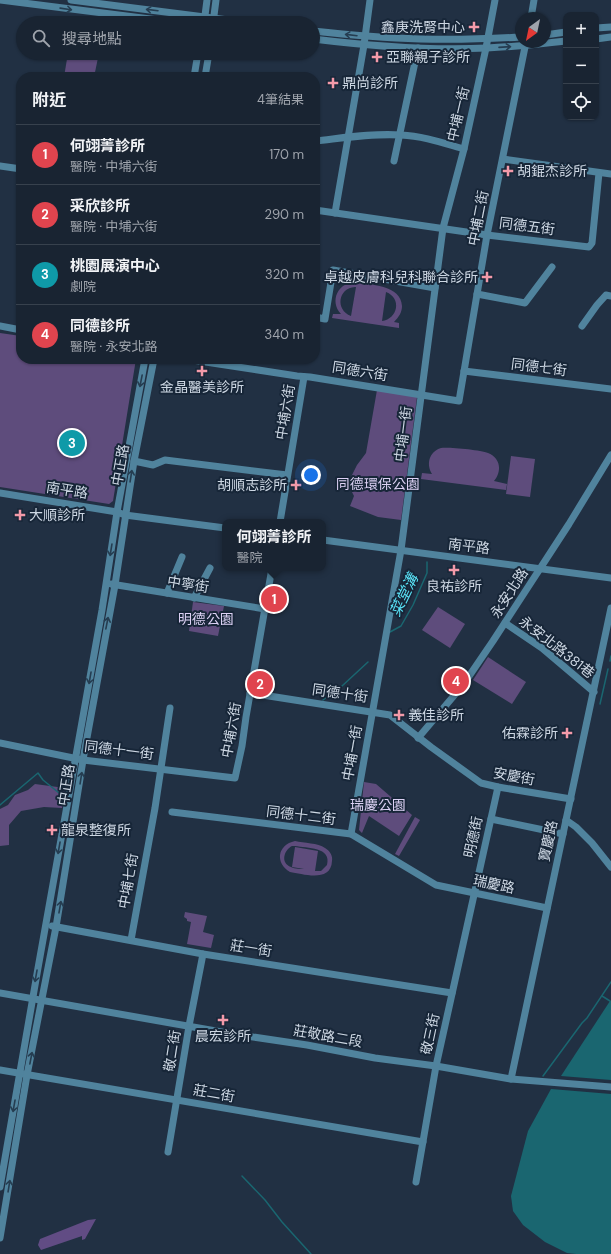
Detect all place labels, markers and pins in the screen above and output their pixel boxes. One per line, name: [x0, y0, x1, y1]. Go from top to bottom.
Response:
place label: 鑫庚洗腎中心: [381, 18, 465, 36]
marker: 鑫庚洗腎中心: [468, 21, 480, 33]
place label: 亞聯親子診所: [386, 48, 470, 66]
marker: 亞聯親子診所: [371, 51, 383, 63]
place label: 鼎尚診所: [342, 74, 398, 92]
marker: 鼎尚診所: [327, 77, 339, 89]
place label: 胡錕杰診所: [517, 162, 587, 180]
marker: 胡錕杰診所: [502, 165, 514, 177]
place label: 卓越皮膚科兒科聯合診所: [324, 268, 478, 286]
marker: 卓越皮膚科兒科聯合診所: [481, 271, 493, 283]
marker: 金晶醫美診所: [196, 365, 208, 377]
place label: 金晶醫美診所: [160, 378, 244, 396]
pin: 3: [59, 428, 85, 458]
place label: 胡順志診所: [217, 476, 287, 494]
marker: 胡順志診所: [290, 479, 302, 491]
place label: 大順診所: [29, 506, 85, 524]
marker: 大順診所: [14, 509, 26, 521]
marker: 良祐診所: [448, 564, 460, 576]
place label: 良祐診所: [426, 577, 482, 595]
pin: 1: [261, 584, 287, 614]
pin: 4: [443, 666, 469, 696]
pin: 2: [247, 669, 273, 699]
place label: 義佳診所: [408, 706, 464, 724]
marker: 義佳診所: [393, 709, 405, 721]
place label: 佑霖診所: [502, 724, 558, 742]
marker: 佑霖診所: [561, 727, 573, 739]
place label: 龍泉整復所: [61, 821, 131, 839]
marker: 龍泉整復所: [46, 824, 58, 836]
marker: 晨宏診所: [217, 1014, 229, 1026]
place label: 晨宏診所: [195, 1027, 251, 1045]

